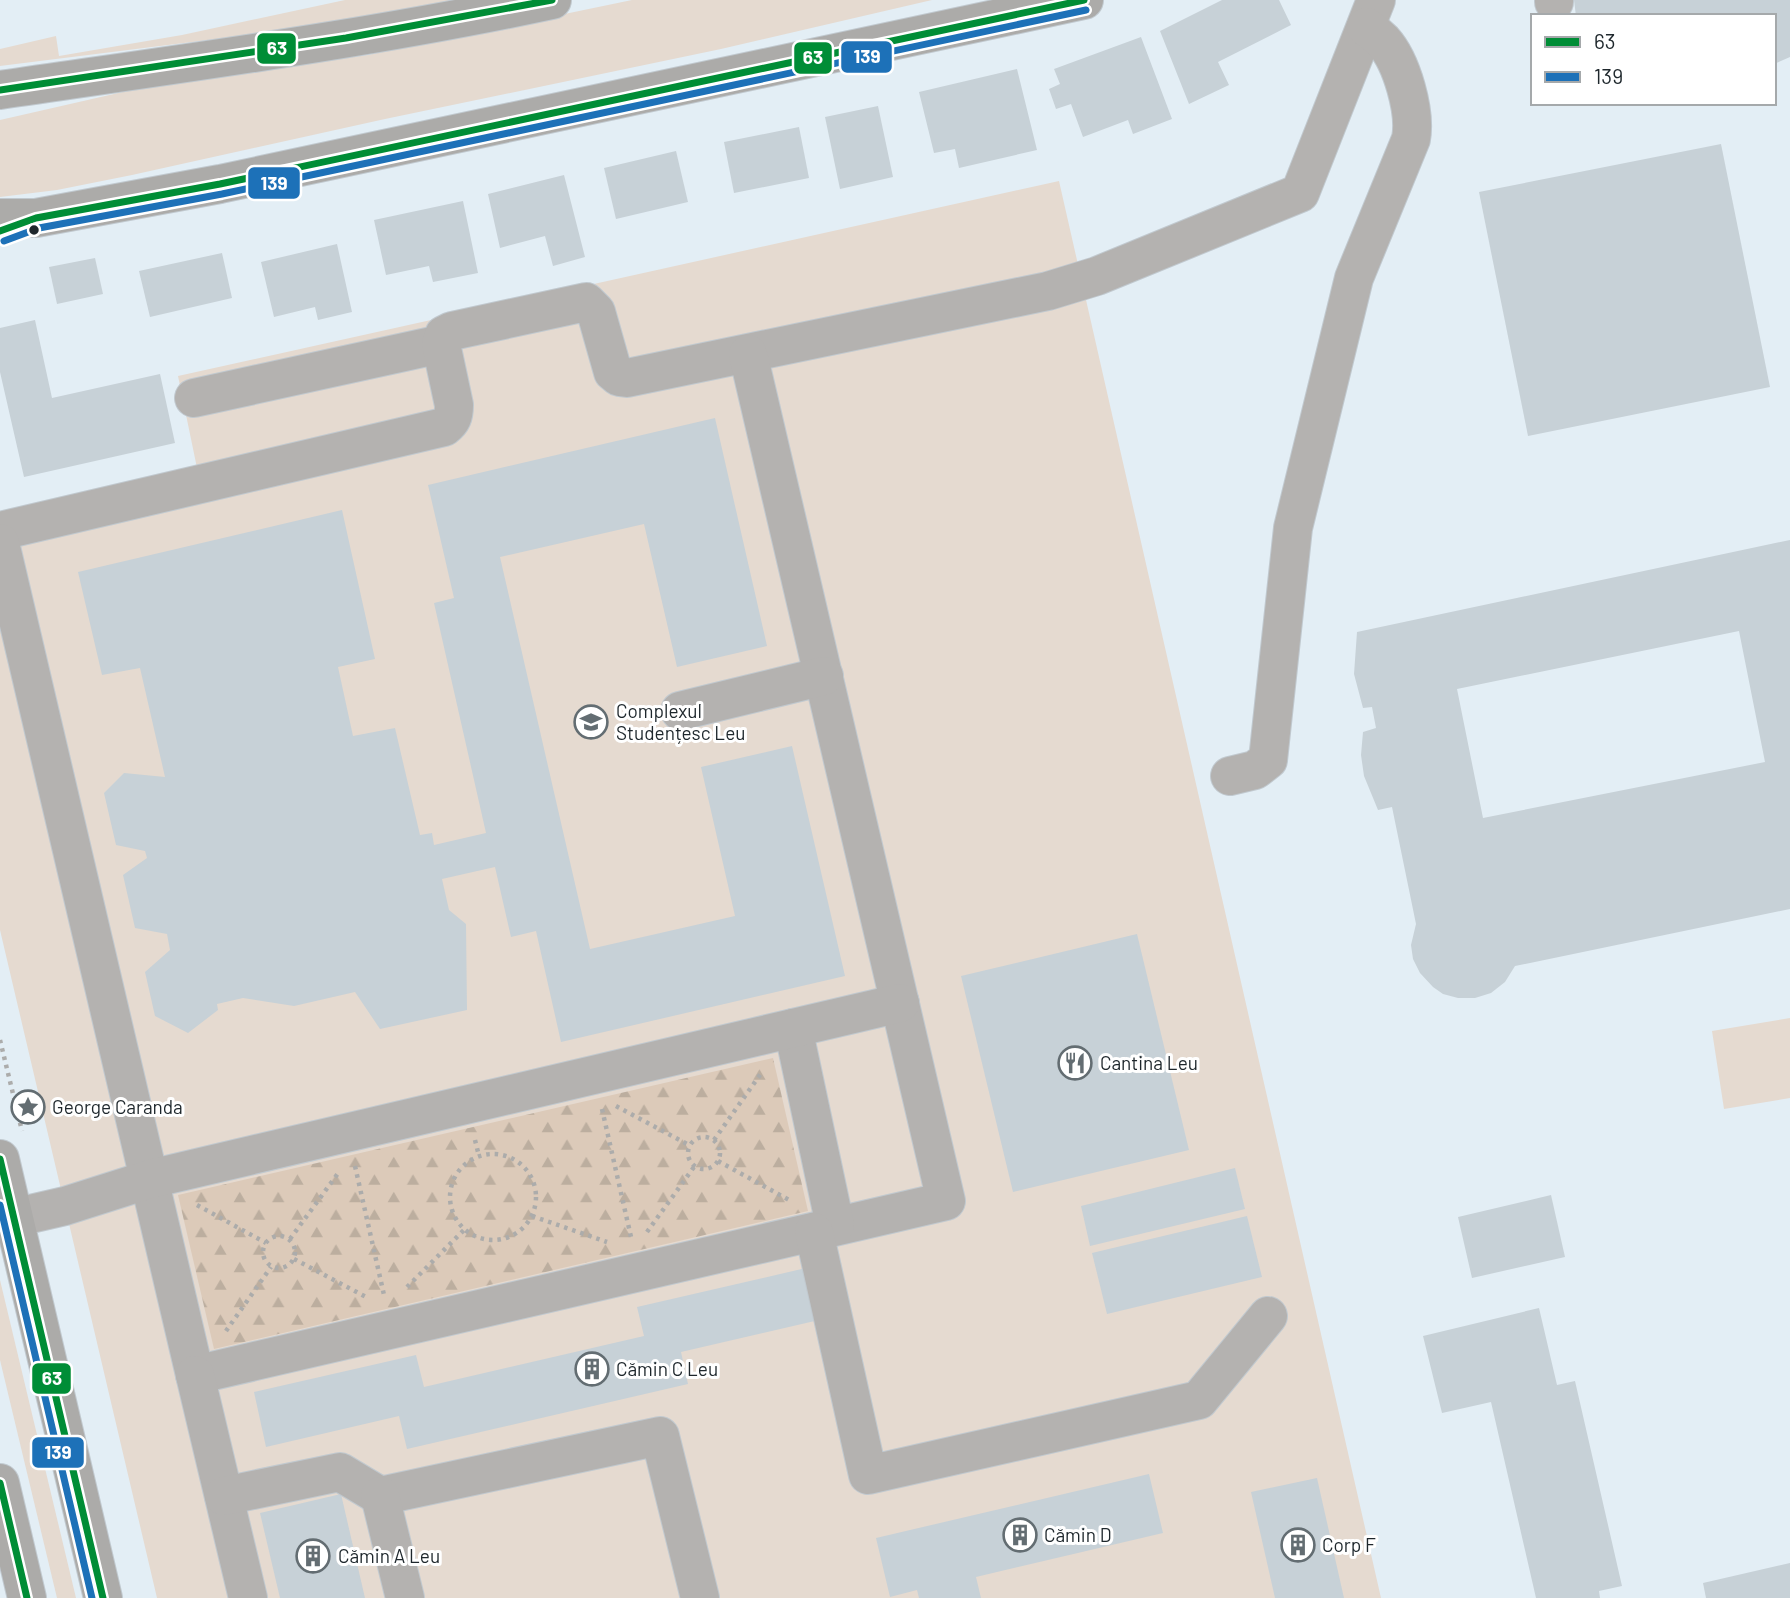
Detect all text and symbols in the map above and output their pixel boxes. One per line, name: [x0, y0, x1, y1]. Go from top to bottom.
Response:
legend: [1531, 14, 1776, 105]
text: 63: [1594, 28, 1616, 53]
line badge: 63: [256, 32, 297, 65]
text: 63: [267, 36, 287, 59]
line badge: 139: [840, 40, 893, 74]
line badge: 63: [793, 41, 833, 75]
text: 139: [853, 44, 881, 67]
text: 63: [803, 45, 823, 68]
text: 139: [1594, 63, 1623, 88]
line badge: 139: [247, 166, 301, 200]
text: 139: [260, 171, 288, 194]
unlabelled marker: [27, 223, 41, 237]
place label: Complexul Studențesc Leu: [616, 699, 745, 744]
school or university icon: Complexul Studențesc Leu: [572, 703, 610, 741]
restaurant icon: Cantina Leu: [1056, 1044, 1094, 1082]
place label: Cantina Leu: [1100, 1051, 1198, 1074]
place icon: George Caranda: [9, 1088, 47, 1126]
place label: George Caranda: [52, 1095, 183, 1118]
building icon: Cămin C Leu: [573, 1350, 611, 1388]
place label: Cămin C Leu: [616, 1357, 718, 1380]
line badge: 63: [31, 1362, 72, 1395]
text: 63: [42, 1366, 62, 1389]
line badge: 139: [31, 1436, 85, 1469]
text: 139: [44, 1440, 72, 1463]
building icon: Cămin D: [1001, 1516, 1039, 1554]
place label: Cămin D: [1044, 1523, 1111, 1546]
building icon: Corp F: [1279, 1526, 1317, 1564]
place label: Corp F: [1322, 1533, 1376, 1556]
building icon: Cămin A Leu: [294, 1537, 332, 1575]
place label: Cămin A Leu: [338, 1544, 440, 1567]

